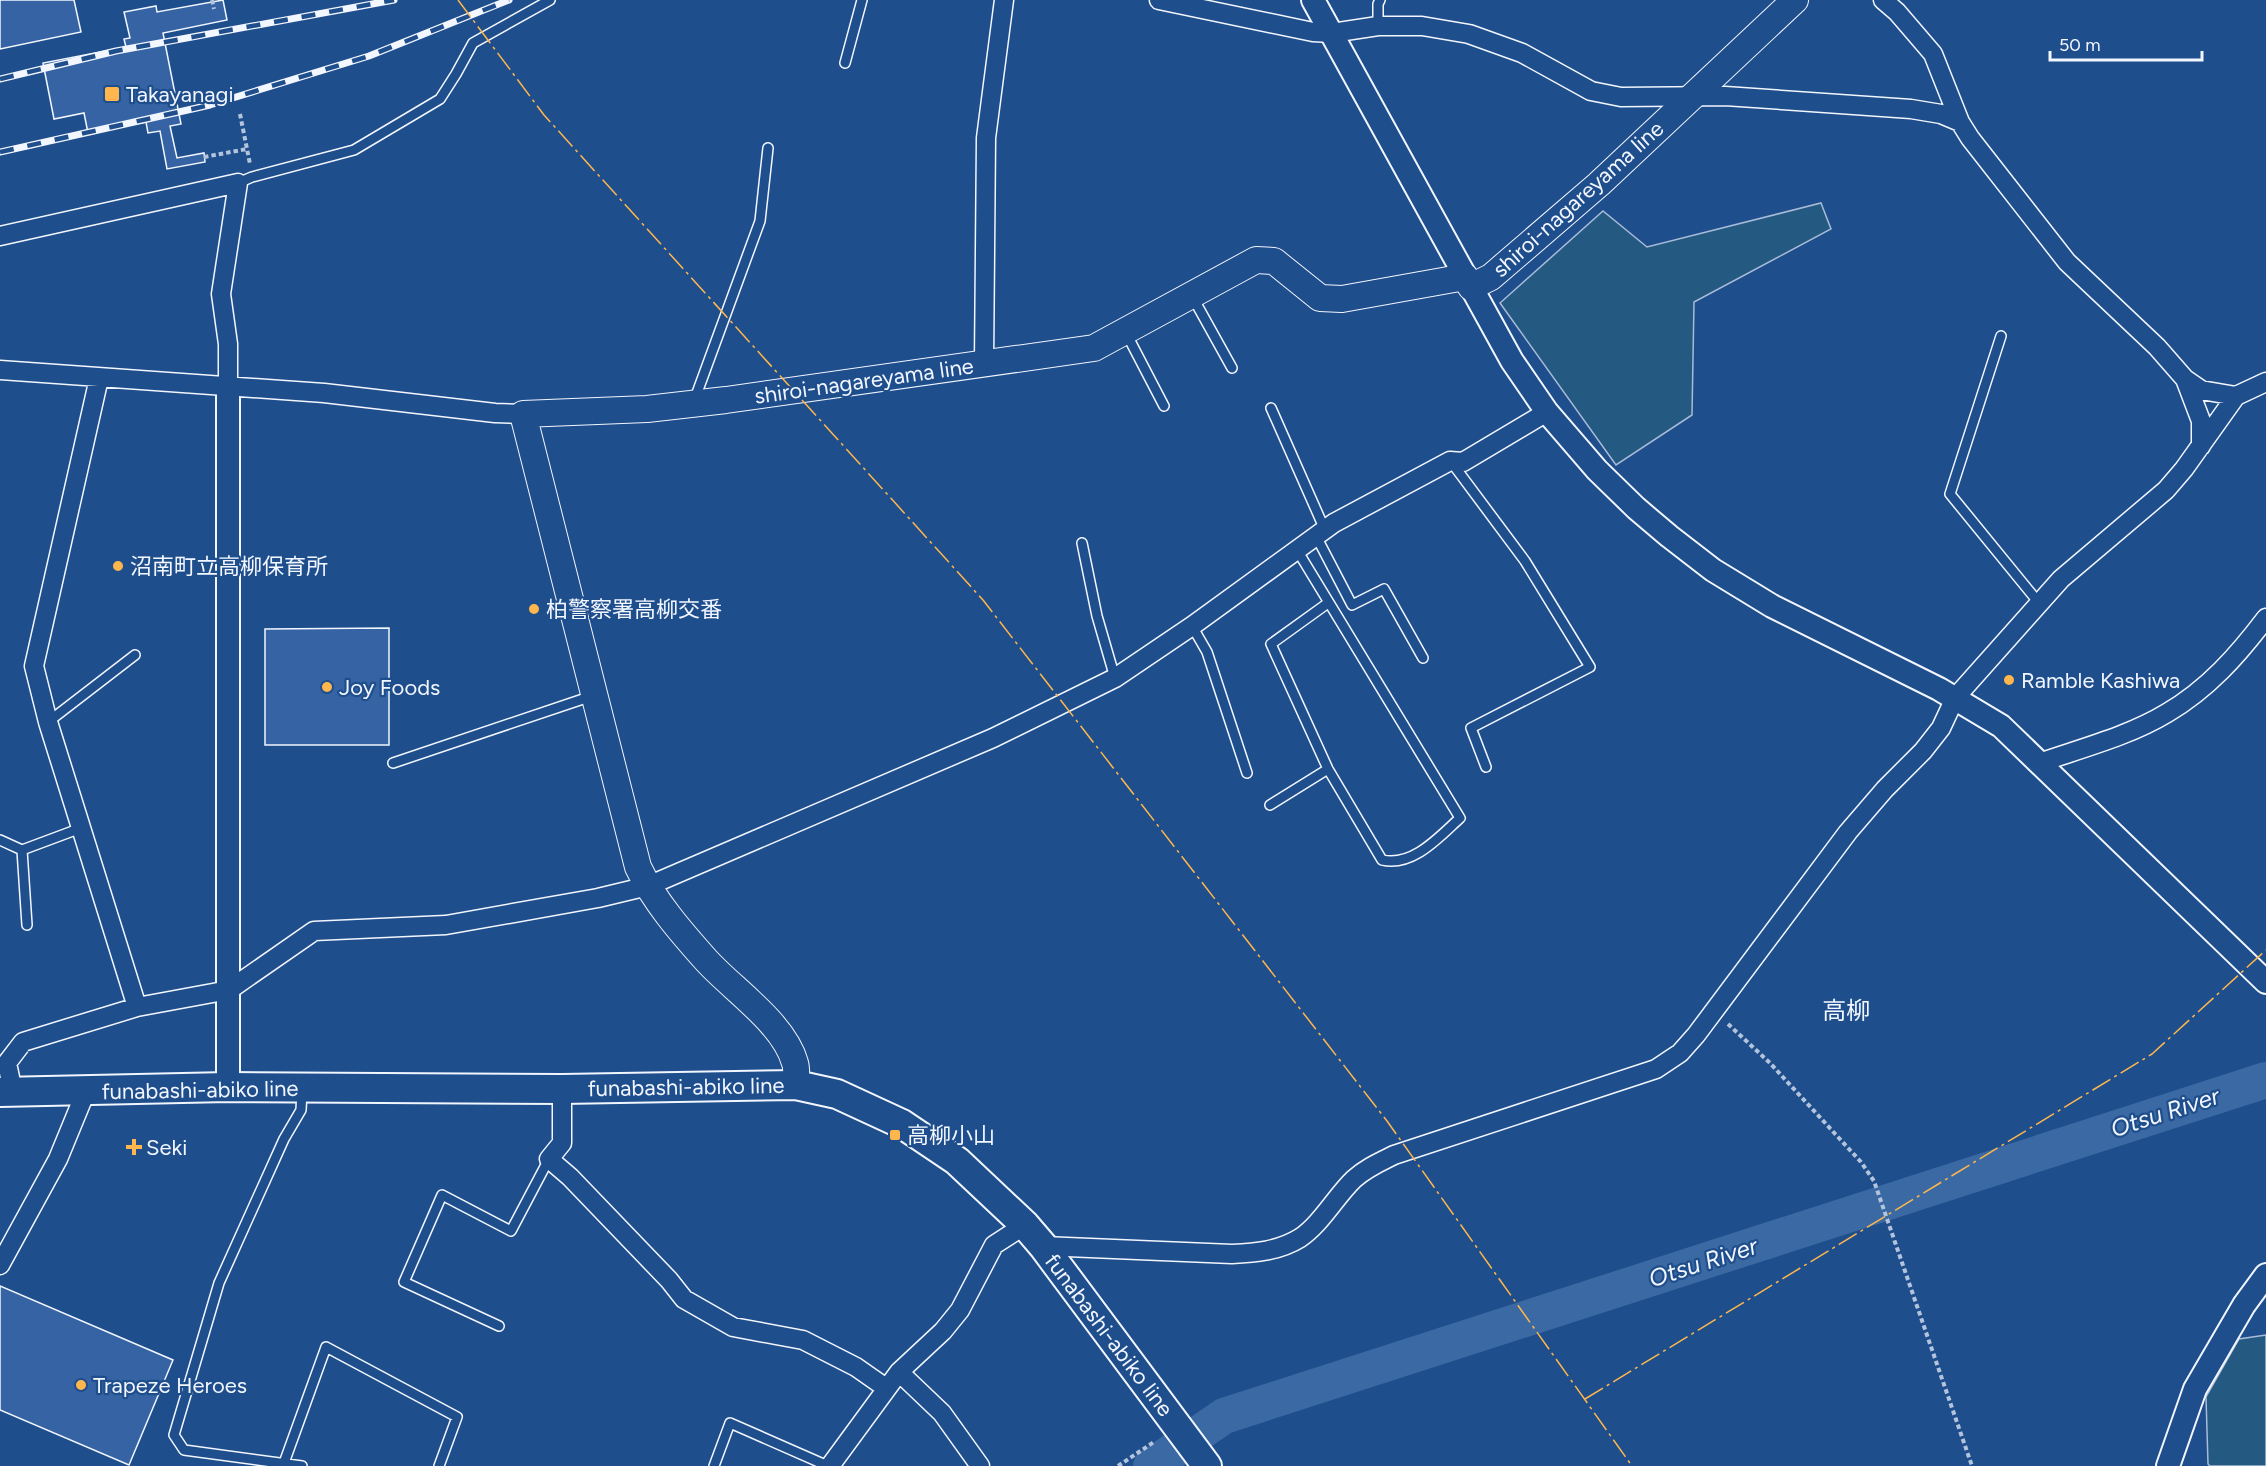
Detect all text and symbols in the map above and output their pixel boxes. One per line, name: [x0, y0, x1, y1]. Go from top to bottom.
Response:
scale bar: [2050, 24, 2202, 62]
text: 50 m: [2059, 34, 2101, 56]
place label: Takayanagi: [126, 81, 234, 108]
marker: Takayanagi: [103, 85, 121, 103]
street label: shiroi-nagareyama line: [1487, 115, 1669, 283]
street label: shiroi-nagareyama line: [753, 352, 975, 410]
place label: 沼南町立高柳保育所: [130, 553, 328, 580]
marker: 沼南町立高柳保育所: [111, 559, 125, 573]
place label: 柏警察署高柳交番: [546, 596, 722, 623]
marker: 柏警察署高柳交番: [527, 602, 541, 616]
place label: Ramble Kashiwa: [2021, 667, 2180, 694]
marker: Ramble Kashiwa: [2002, 673, 2016, 687]
place label: Joy Foods: [339, 674, 440, 701]
marker: Joy Foods: [320, 680, 334, 694]
district label: 高柳: [1822, 996, 1870, 1025]
street label: funabashi-abiko line: [587, 1072, 785, 1102]
street label: funabashi-abiko line: [101, 1075, 299, 1105]
water label: Otsu River: [2107, 1081, 2224, 1143]
place label: 高柳小山: [907, 1122, 995, 1149]
marker: 高柳小山: [888, 1128, 902, 1142]
place label: Seki: [146, 1134, 187, 1161]
marker: Seki: [127, 1140, 141, 1154]
water label: Otsu River: [1645, 1231, 1762, 1293]
street label: funabashi-abiko line: [1039, 1248, 1179, 1422]
place label: Trapeze Heroes: [93, 1372, 247, 1399]
marker: Trapeze Heroes: [74, 1378, 88, 1392]

